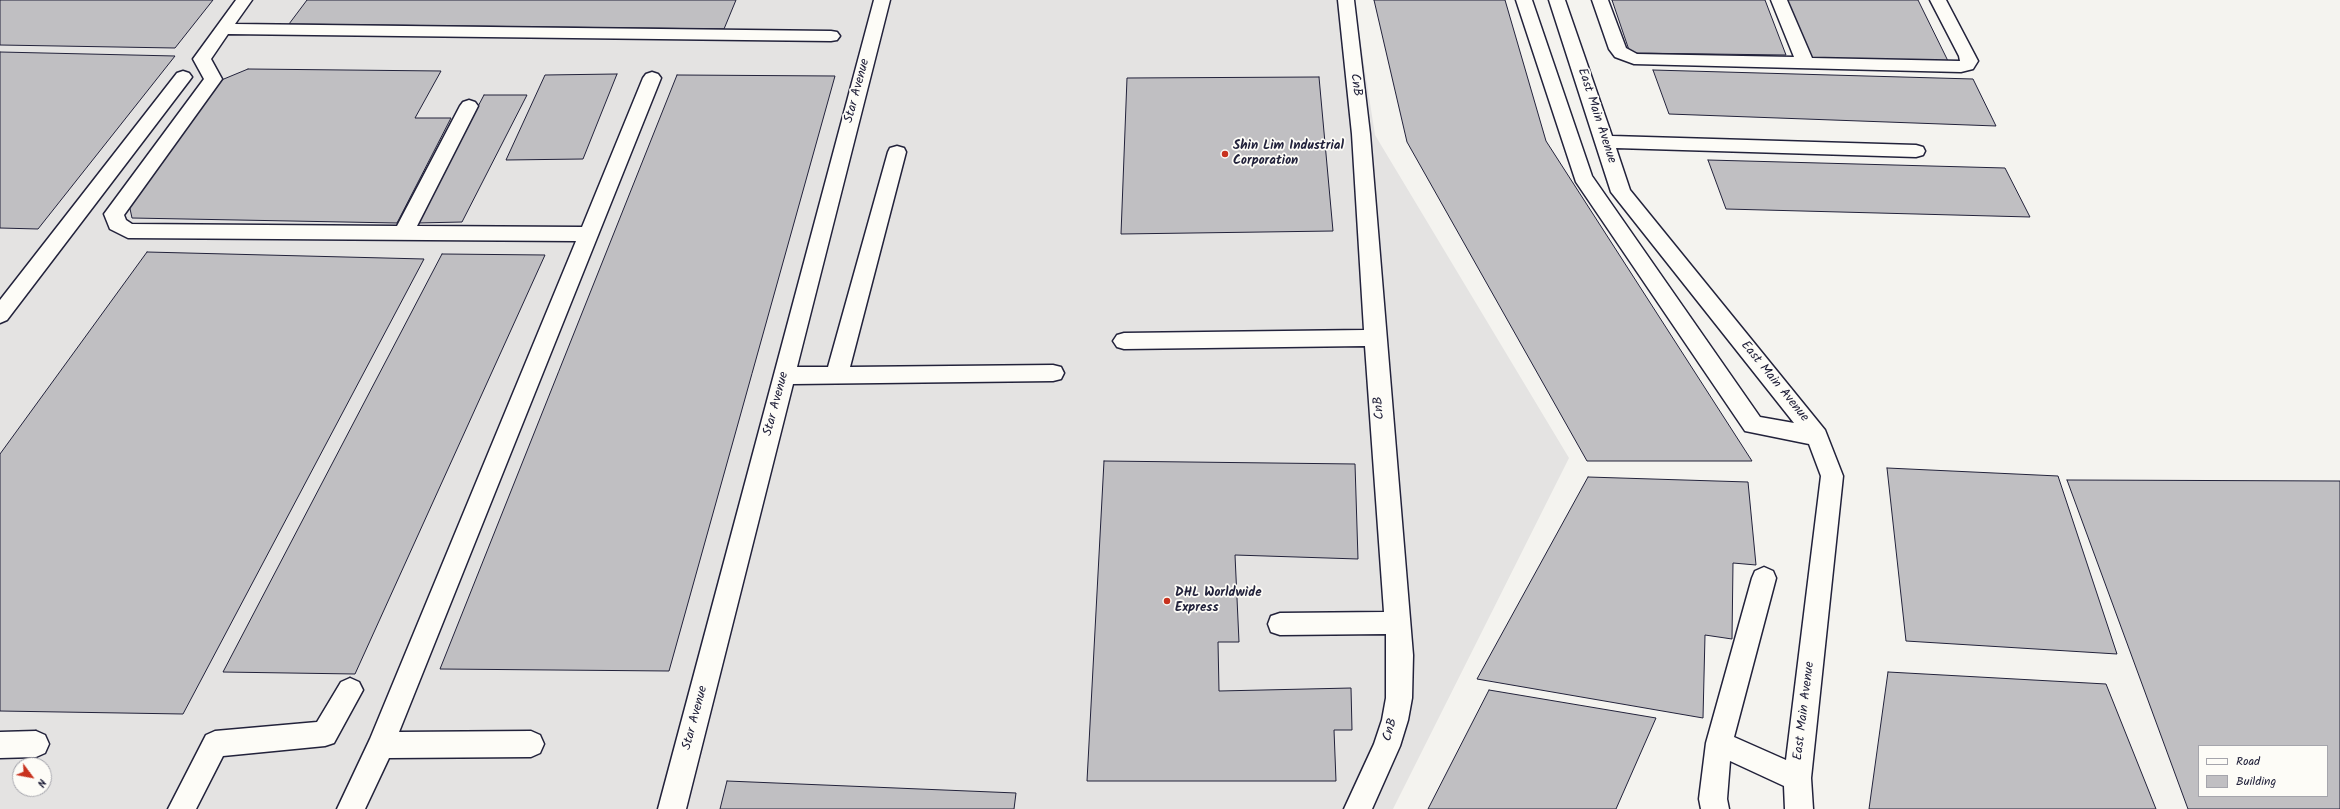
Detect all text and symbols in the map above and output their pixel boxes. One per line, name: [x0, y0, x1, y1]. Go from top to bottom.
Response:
street label: Star Avenue: [842, 57, 874, 125]
street label: East Main Avenue: [1573, 66, 1619, 166]
street label: CnB: [1346, 73, 1364, 97]
place label: Shin Lim Industrial Corporation: [1233, 139, 1344, 170]
marker: Shin Lim Industrial Corporation: [1220, 149, 1230, 159]
street label: East Main Avenue: [1737, 338, 1811, 426]
street label: Star Avenue: [761, 370, 793, 438]
street label: CnB: [1371, 396, 1389, 420]
place label: DHL Worldwide Express: [1175, 586, 1261, 617]
marker: DHL Worldwide Express: [1162, 596, 1172, 606]
street label: East Main Avenue: [1791, 661, 1819, 761]
street label: Star Avenue: [680, 684, 712, 752]
street label: CnB: [1380, 717, 1402, 743]
legend: [2198, 745, 2328, 797]
text: Road: [2236, 752, 2260, 771]
north arrow: [12, 757, 52, 797]
text: Building: [2236, 772, 2276, 791]
text: N: [32, 775, 51, 791]

